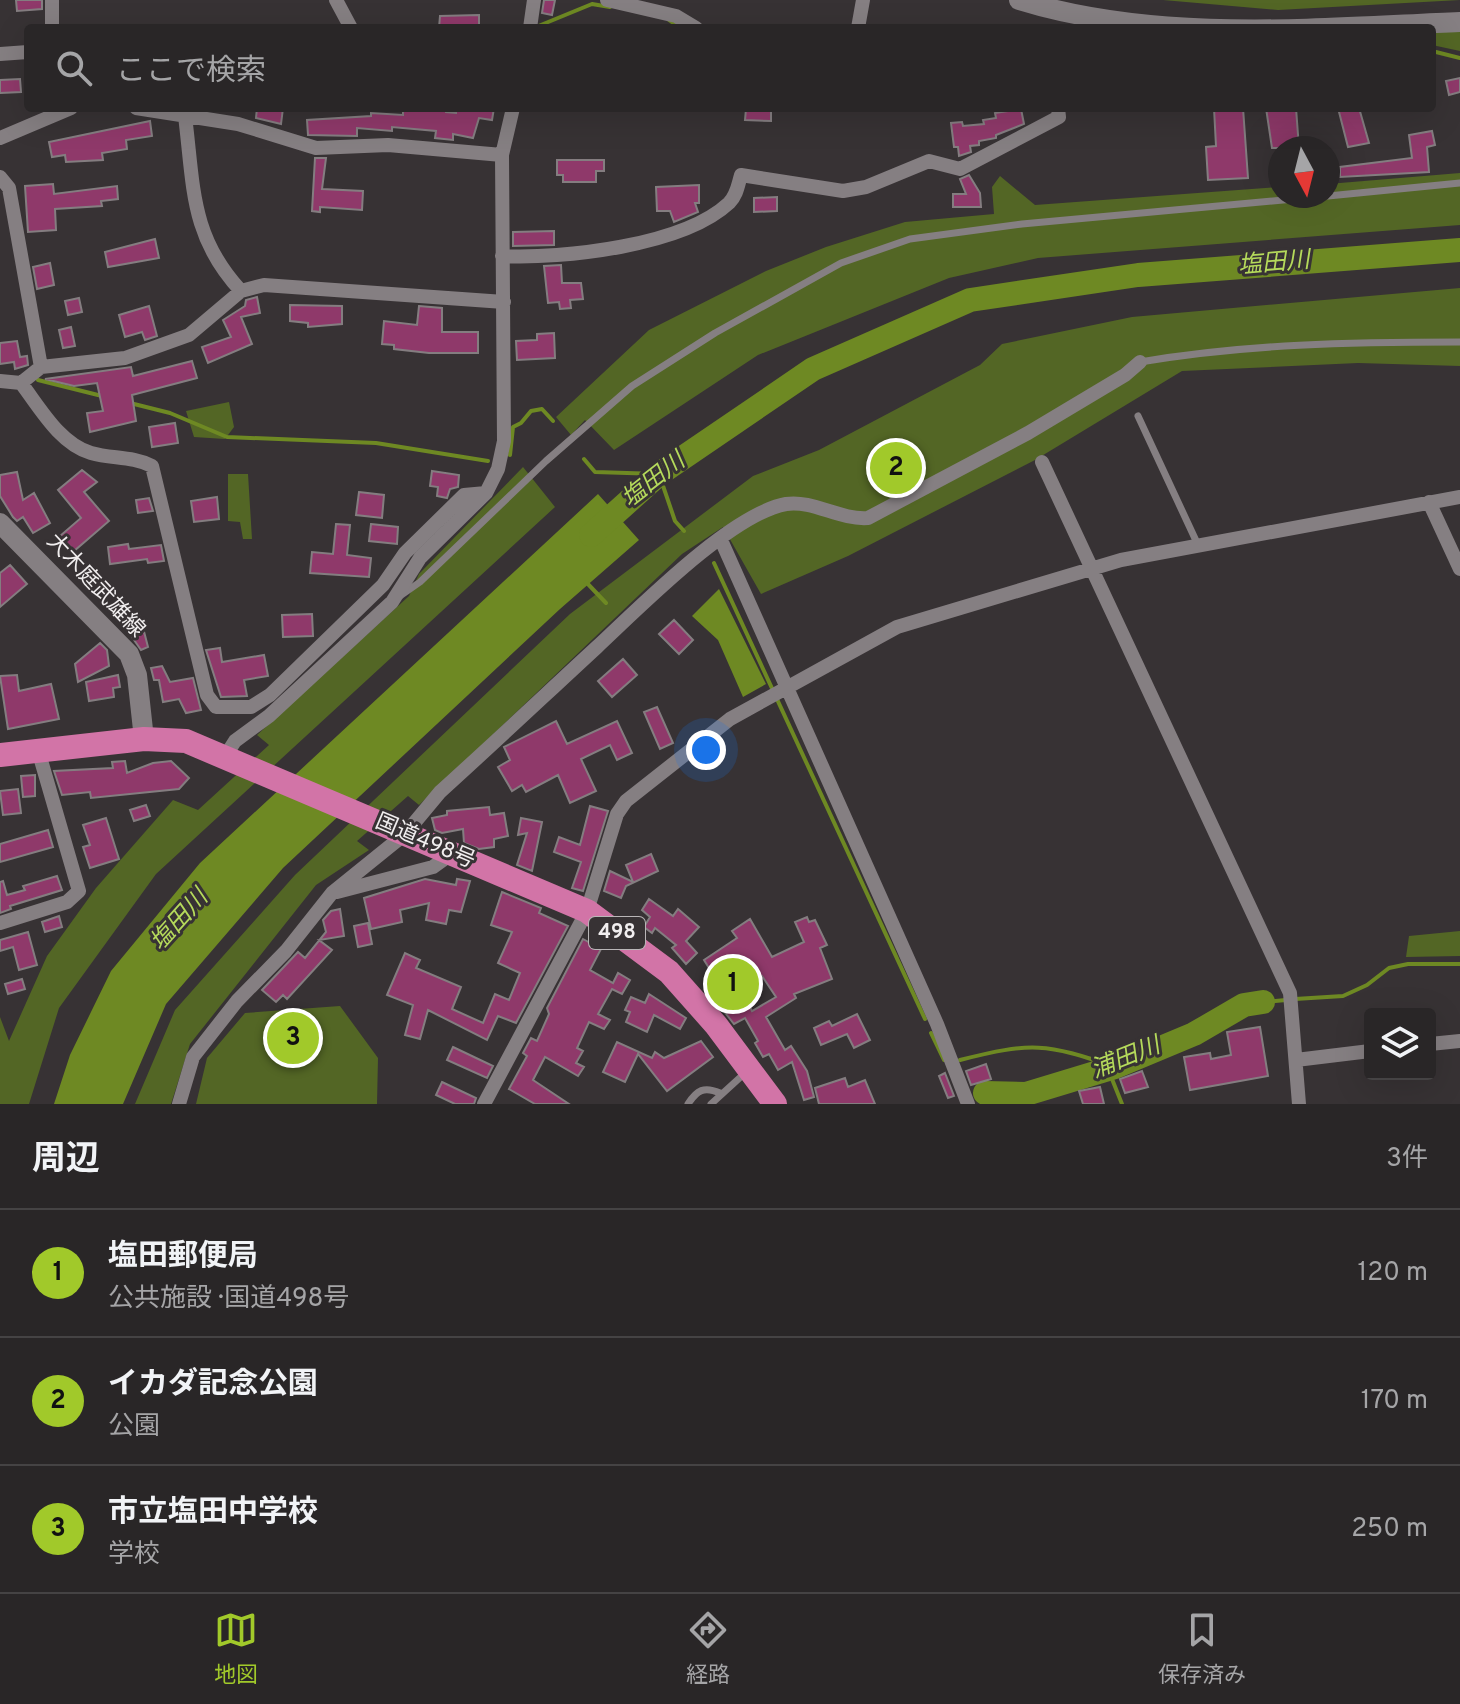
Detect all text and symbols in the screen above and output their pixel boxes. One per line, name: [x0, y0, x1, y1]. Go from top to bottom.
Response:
search box: [24, 24, 1436, 112]
icon: search: [52, 46, 96, 90]
text: ここで検索: [116, 54, 266, 91]
north arrow: [1268, 136, 1340, 208]
water label: 塩田川: [1237, 246, 1314, 282]
pin: 2: [870, 438, 922, 498]
water label: 塩田川: [616, 445, 694, 515]
street label: 大木庭武雄線: [40, 529, 150, 643]
your location: [686, 730, 726, 770]
street label: 国道498号: [371, 809, 479, 875]
water label: 塩田川: [145, 882, 217, 958]
road number: 498: [589, 917, 645, 949]
pin: 1: [707, 954, 759, 1014]
pin: 3: [267, 1008, 319, 1068]
map controls: [1364, 1008, 1436, 1080]
button: layers: [1364, 1008, 1436, 1080]
water label: 浦田川: [1087, 1030, 1168, 1086]
text: 周辺: [32, 1139, 100, 1182]
text: 3件: [1386, 1143, 1428, 1176]
text: 塩田郵便局: [108, 1239, 258, 1276]
text: 1: [53, 1257, 63, 1290]
text: 120 m: [1358, 1257, 1428, 1290]
text: 公共施設 · 国道498号: [108, 1283, 349, 1316]
text: イカダ記念公園: [108, 1367, 318, 1404]
text: 2: [50, 1385, 66, 1418]
text: 170 m: [1361, 1385, 1428, 1418]
text: 公園: [108, 1411, 160, 1444]
text: 市立塩田中学校: [108, 1495, 318, 1532]
text: 3: [50, 1513, 66, 1546]
text: 250 m: [1351, 1513, 1428, 1546]
text: 学校: [108, 1539, 160, 1572]
tab: 地図: [214, 1608, 258, 1690]
tab: 経路: [686, 1608, 730, 1690]
tab: 保存済み: [1158, 1608, 1246, 1690]

